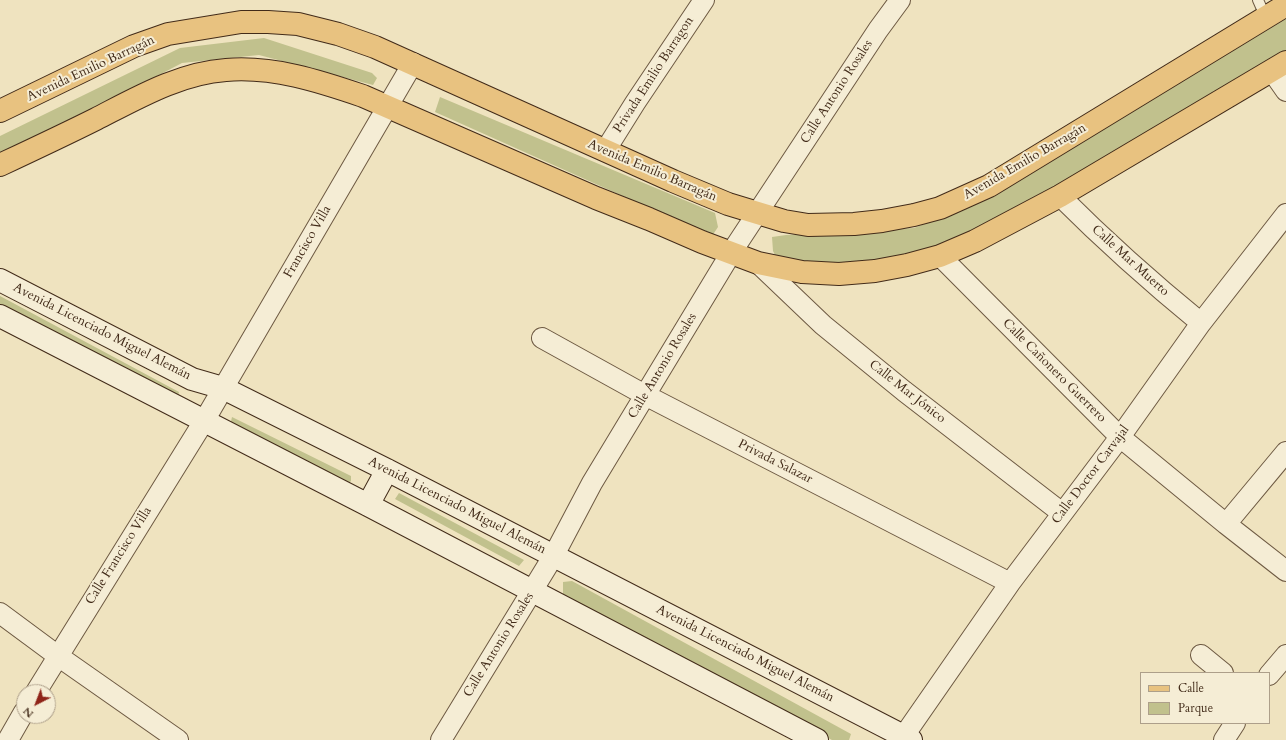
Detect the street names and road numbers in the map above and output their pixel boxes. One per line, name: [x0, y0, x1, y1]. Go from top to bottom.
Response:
street label: Privada Emilio Barragon: [610, 14, 698, 136]
street label: Avenida Emilio Barragán: [25, 33, 157, 105]
street label: Calle Antonio Rosales: [798, 37, 876, 147]
street label: Avenida Emilio Barragán: [961, 121, 1089, 203]
street label: Avenida Emilio Barragán: [585, 137, 719, 205]
street label: Francisco Villa: [281, 203, 335, 281]
street label: Calle Mar Muerto: [1088, 222, 1172, 300]
street label: Avenida Licenciado Miguel Alemán: [10, 280, 194, 384]
street label: Calle Antonio Rosales: [625, 310, 701, 422]
street label: Calle Cañonero Guerrero: [999, 316, 1109, 426]
street label: Calle Mar Jónico: [866, 357, 948, 427]
street label: Calle Doctor Carvajal: [1049, 423, 1133, 527]
street label: Privada Salazar: [735, 437, 815, 487]
street label: Avenida Licenciado Miguel Alemán: [365, 454, 549, 558]
street label: Calle Francisco Villa: [83, 504, 155, 608]
street label: Calle Antonio Rosales: [460, 590, 538, 700]
street label: Avenida Licenciado Miguel Alemán: [653, 602, 837, 706]

